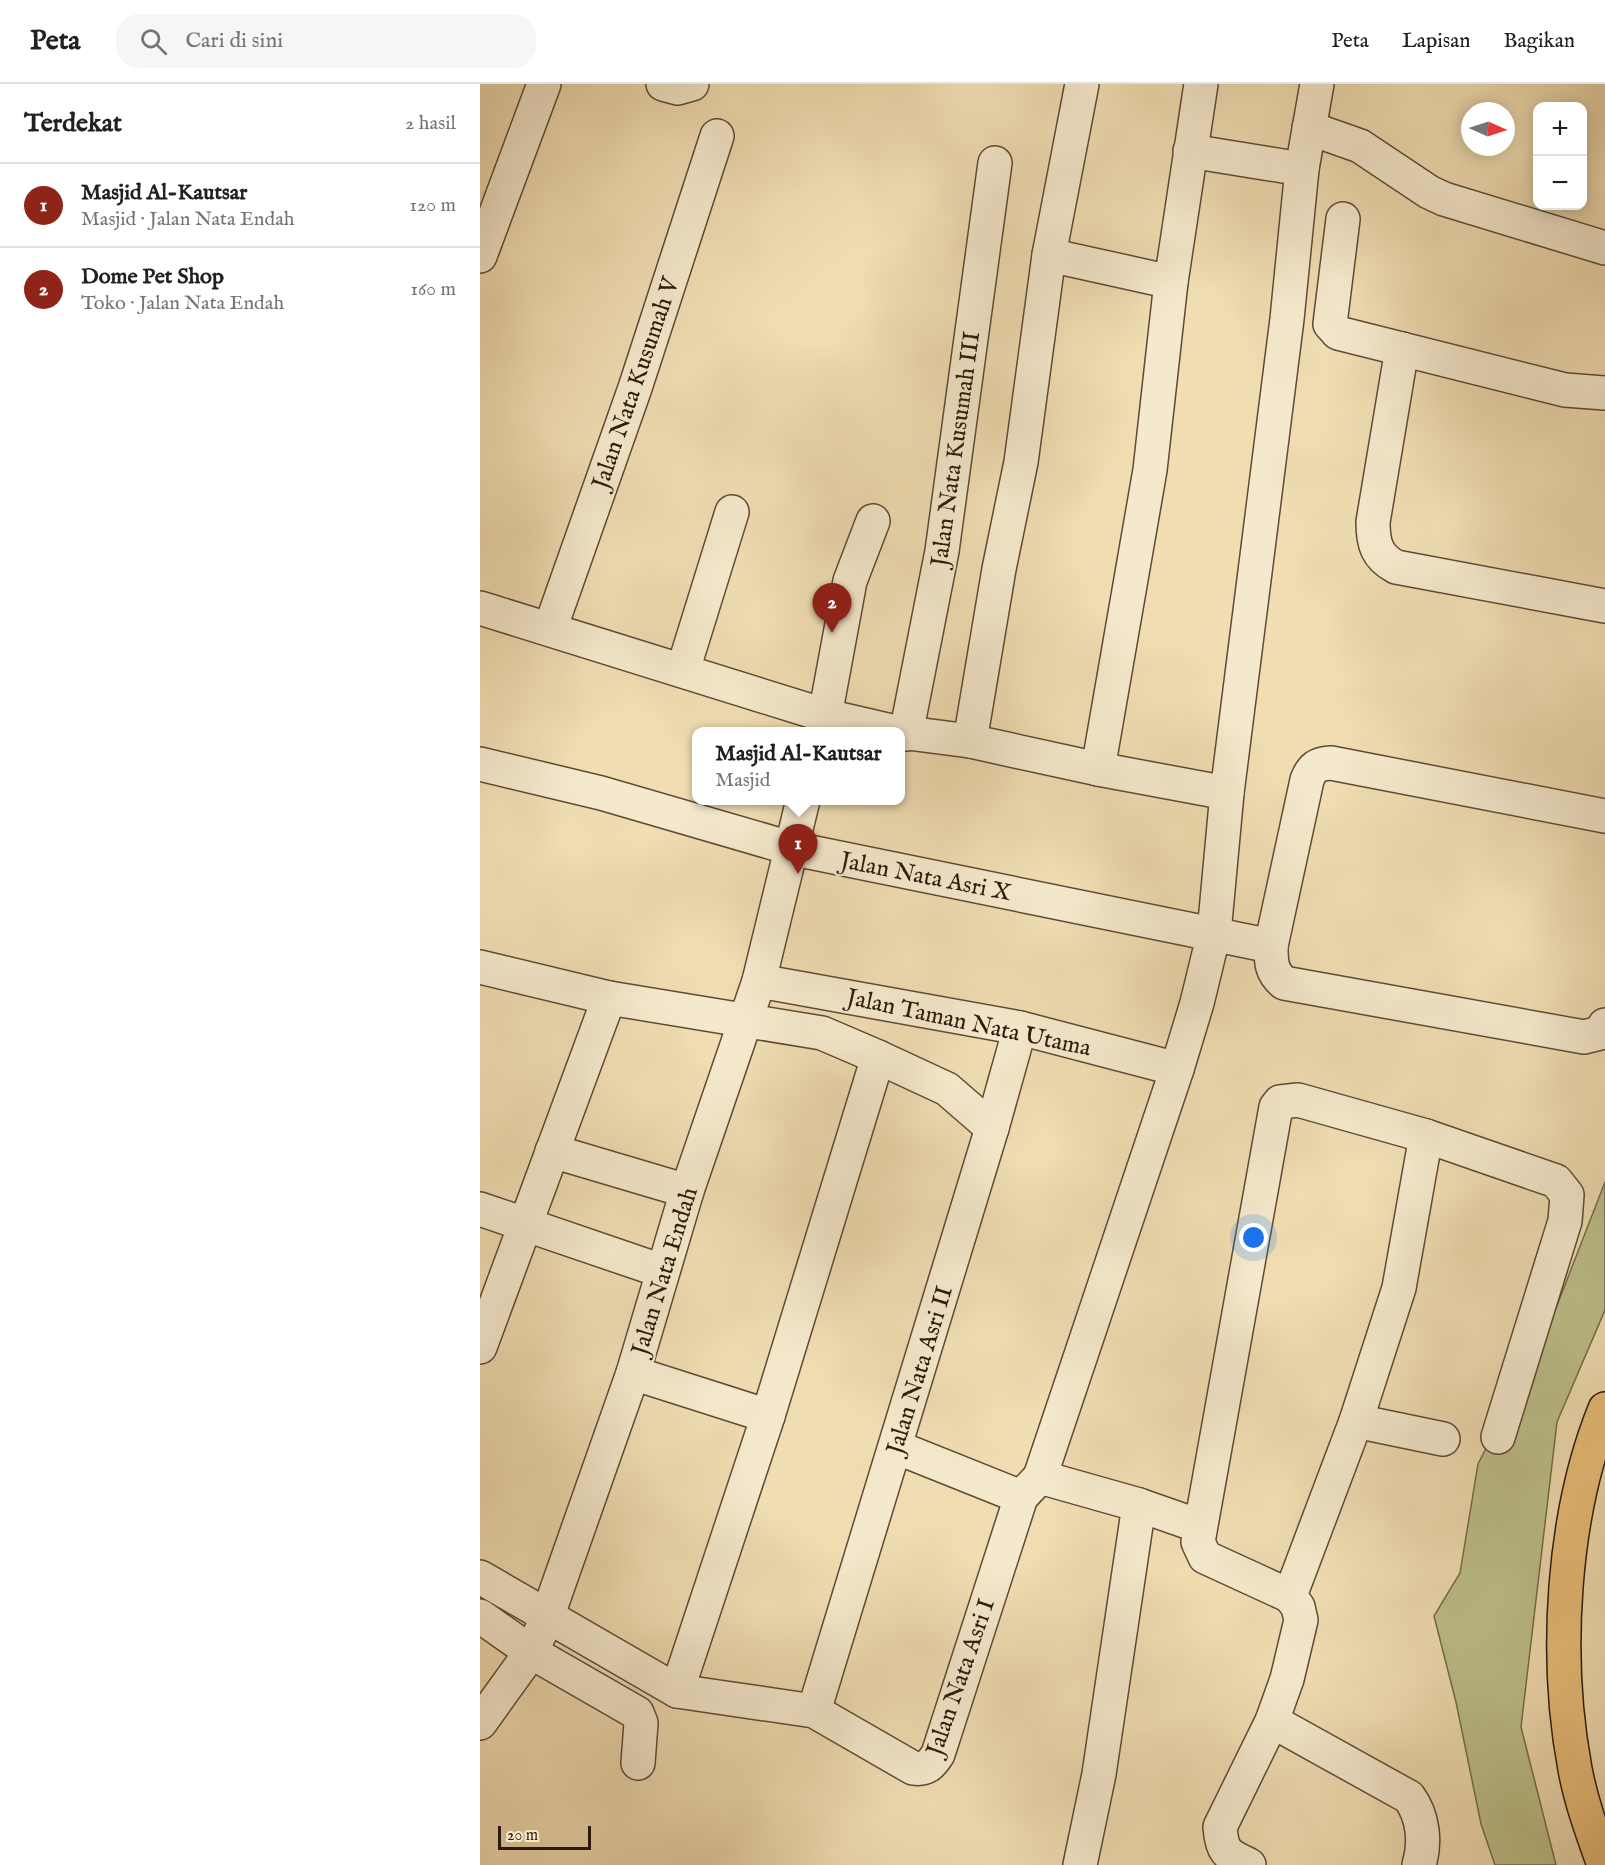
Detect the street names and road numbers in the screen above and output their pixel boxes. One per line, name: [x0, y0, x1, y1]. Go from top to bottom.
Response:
street label: Jalan Nata Kusumah V: [585, 272, 688, 496]
street label: Jalan Nata Kusumah III: [924, 330, 988, 572]
street label: Jalan Nata Asri X: [835, 845, 1014, 909]
street label: Jalan Taman Nata Utama: [841, 982, 1094, 1065]
street label: Jalan Nata Endah: [624, 1183, 706, 1362]
street label: Jalan Nata Asri II: [879, 1282, 961, 1461]
street label: Jalan Nata Asri I: [919, 1595, 1003, 1763]

